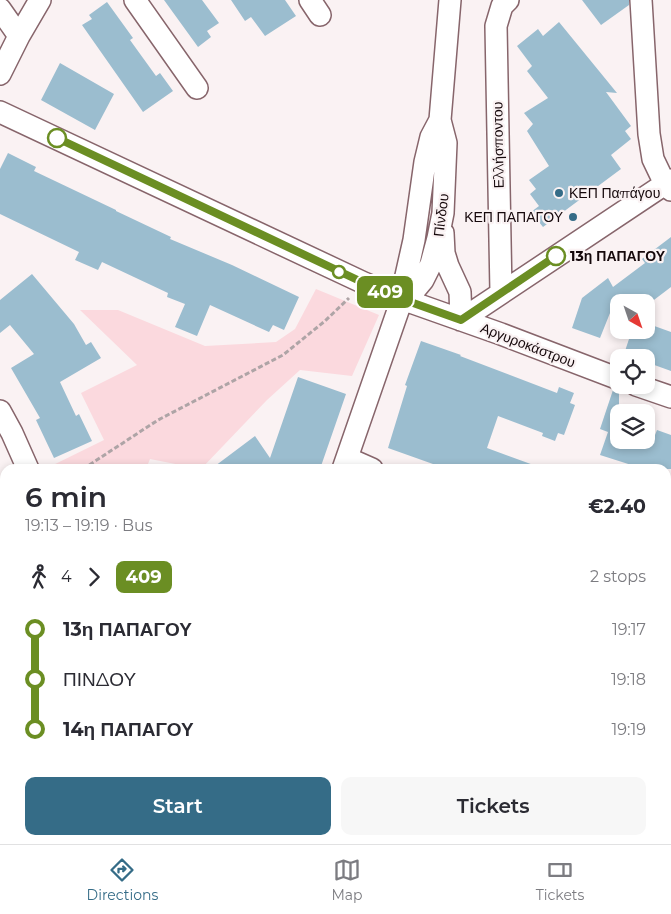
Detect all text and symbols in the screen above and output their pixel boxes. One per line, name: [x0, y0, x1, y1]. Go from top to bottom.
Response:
street label: Ελλήσποντου: [488, 102, 508, 188]
unlabelled marker: [47, 128, 67, 148]
place label: ΚΕΠ Παπάγου: [569, 184, 660, 202]
marker: ΚΕΠ Παπάγου: [553, 187, 565, 199]
street label: Πίνδου: [429, 192, 453, 238]
place label: ΚΕΠ ΠΑΠΑΓΟΥ: [464, 208, 564, 226]
marker: ΚΕΠ ΠΑΠΑΓΟΥ: [567, 211, 579, 223]
marker: 13η ΠΑΠΑΓΟΥ: [546, 246, 566, 266]
place label: 13η ΠΑΠΑΓΟΥ: [570, 247, 666, 265]
unlabelled marker: [332, 265, 346, 279]
line badge: 409: [356, 276, 414, 308]
text: 409: [367, 281, 403, 303]
north arrow: [610, 294, 655, 339]
map controls: [610, 294, 655, 449]
street label: Αργυροκάστρου: [478, 319, 578, 371]
button: locate: [610, 349, 655, 394]
button: layers: [610, 404, 655, 449]
text: 6 min: [25, 480, 107, 514]
text: €2.40: [588, 495, 646, 518]
text: 19:13 – 19:19 · Bus: [25, 516, 153, 535]
icon: walk: [25, 563, 53, 591]
icon: forward: [80, 563, 108, 591]
text: 409: [126, 566, 162, 588]
text: 4: [61, 567, 72, 586]
text: 2 stops: [590, 567, 646, 586]
text: 13η ΠΑΠΑΓΟΥ: [63, 618, 192, 641]
text: 19:17: [612, 620, 646, 639]
text: ΠΙΝΔΟΥ: [63, 668, 136, 691]
text: 19:18: [611, 670, 646, 689]
text: 14η ΠΑΠΑΓΟΥ: [63, 718, 194, 741]
text: 19:19: [612, 720, 646, 739]
button: Start: [25, 777, 331, 835]
button: Tickets: [341, 777, 646, 835]
tab: Directions: [87, 856, 158, 904]
tab: Map: [331, 856, 363, 904]
tab: Tickets: [536, 856, 584, 904]

